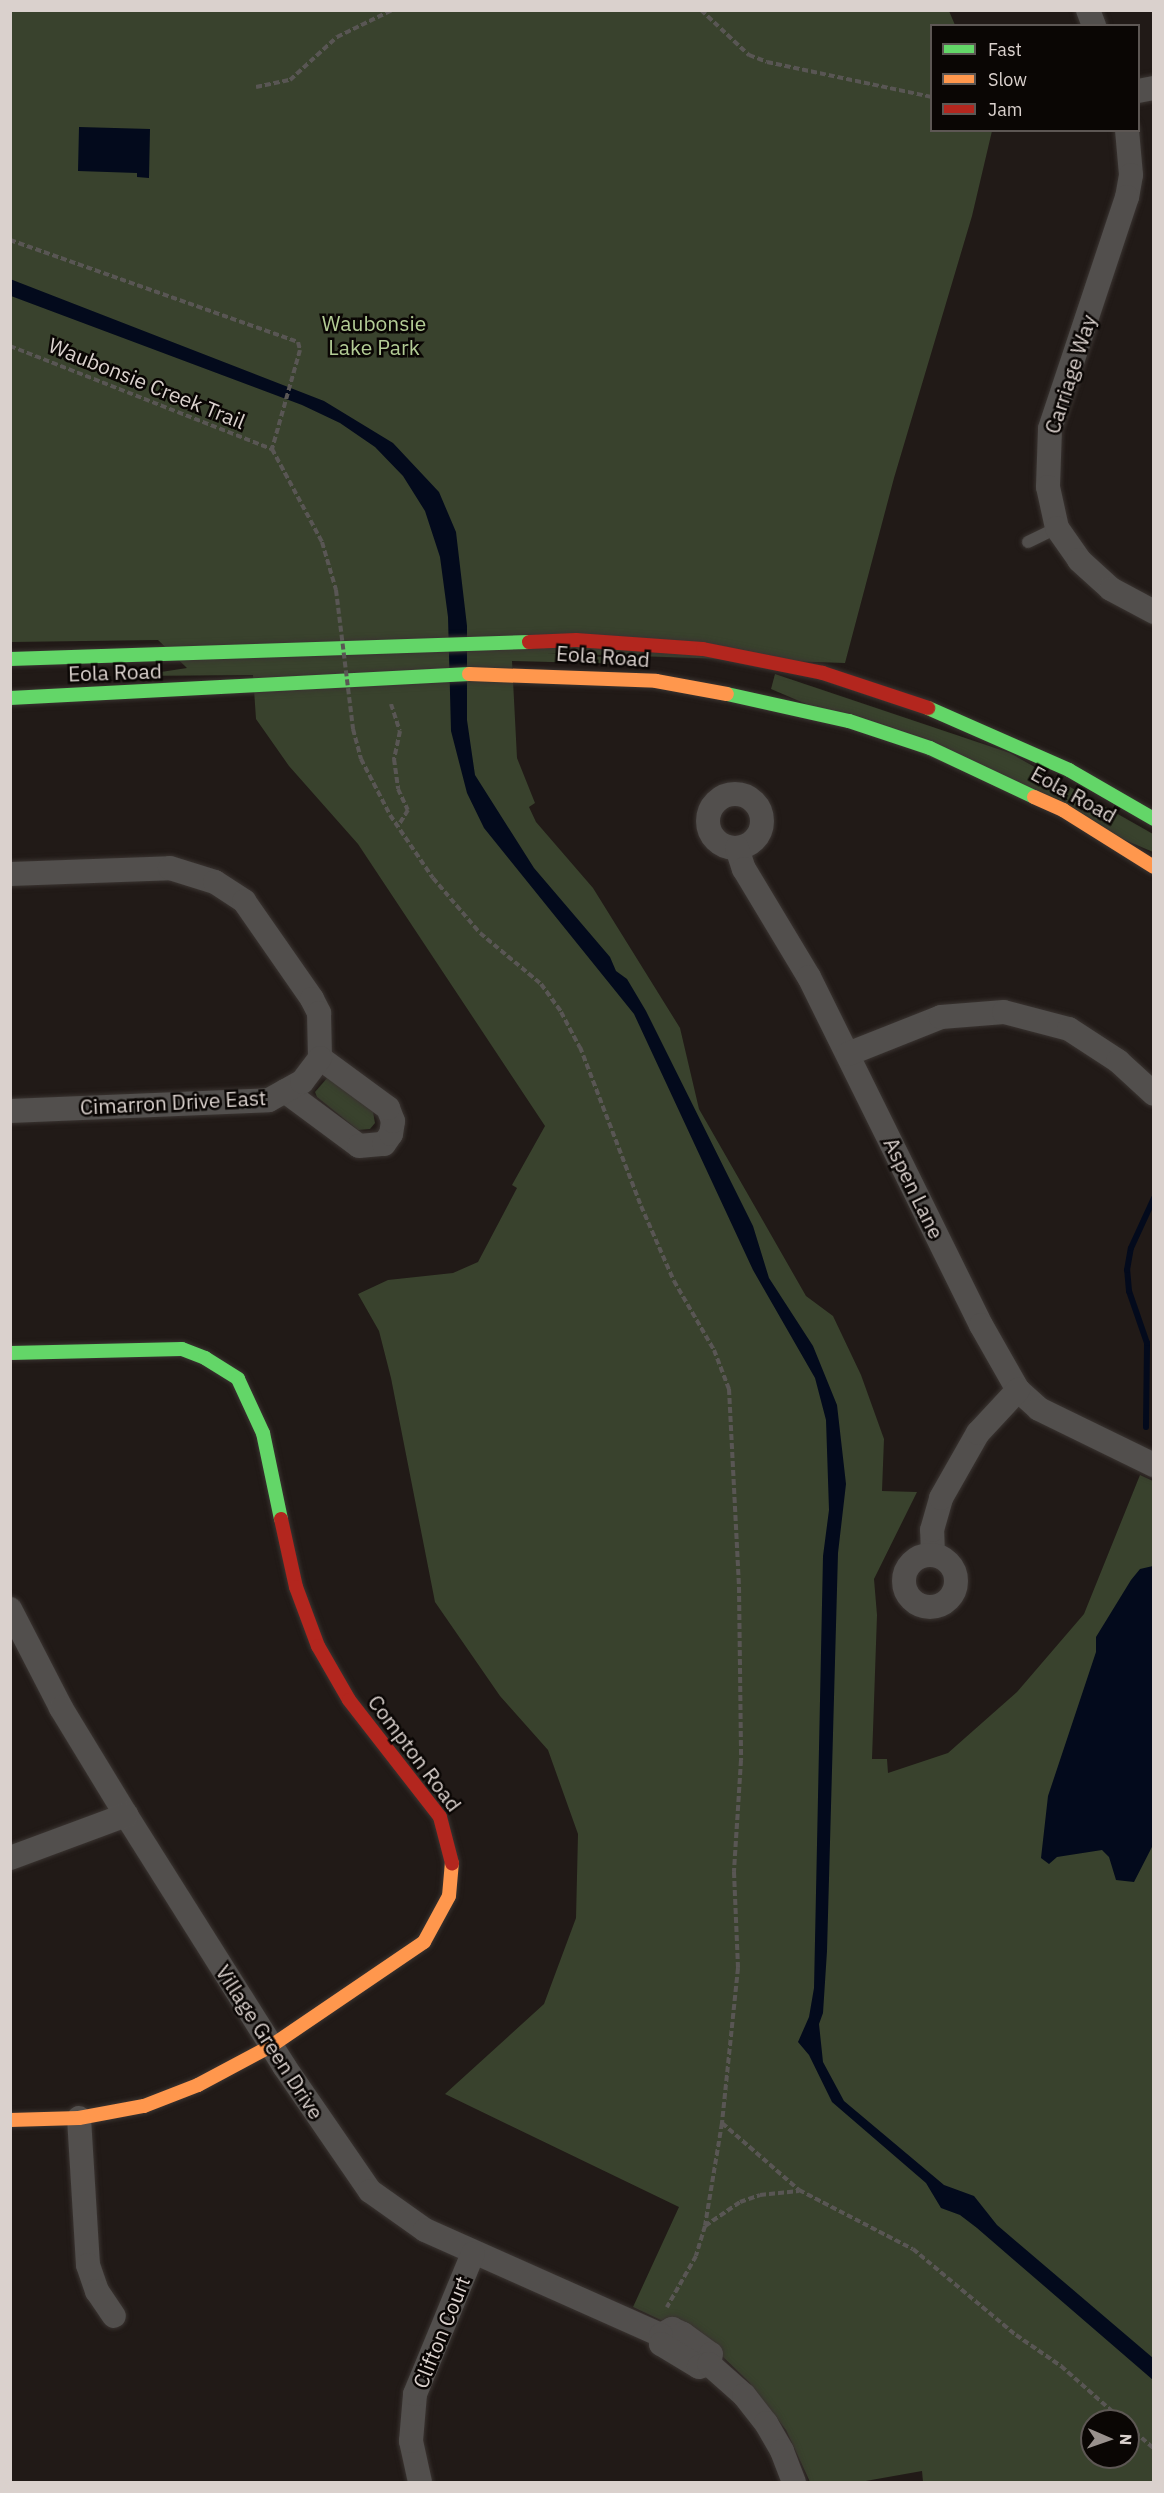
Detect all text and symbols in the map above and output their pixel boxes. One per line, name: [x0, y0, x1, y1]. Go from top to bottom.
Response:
legend: [930, 24, 1140, 132]
text: Fast: [988, 38, 1022, 61]
text: Slow: [988, 68, 1027, 91]
text: Jam: [988, 98, 1023, 121]
park label: Waubonsie Lake Park: [322, 310, 426, 360]
street label: Carriage Way: [1039, 311, 1101, 437]
street label: Waubonsie Creek Trail: [45, 332, 249, 434]
street label: Eola Road: [555, 640, 651, 672]
street label: Eola Road: [68, 658, 162, 686]
street label: Eola Road: [1027, 760, 1121, 828]
street label: Cimarron Drive East: [79, 1085, 267, 1119]
street label: Aspen Lane: [879, 1133, 949, 1243]
street label: Compton Road: [363, 1690, 467, 1816]
street label: Village Green Drive: [211, 1960, 329, 2124]
street label: Clifton Court: [407, 2272, 475, 2392]
north arrow: [1080, 2409, 1140, 2469]
text: N: [1116, 2433, 1136, 2446]

